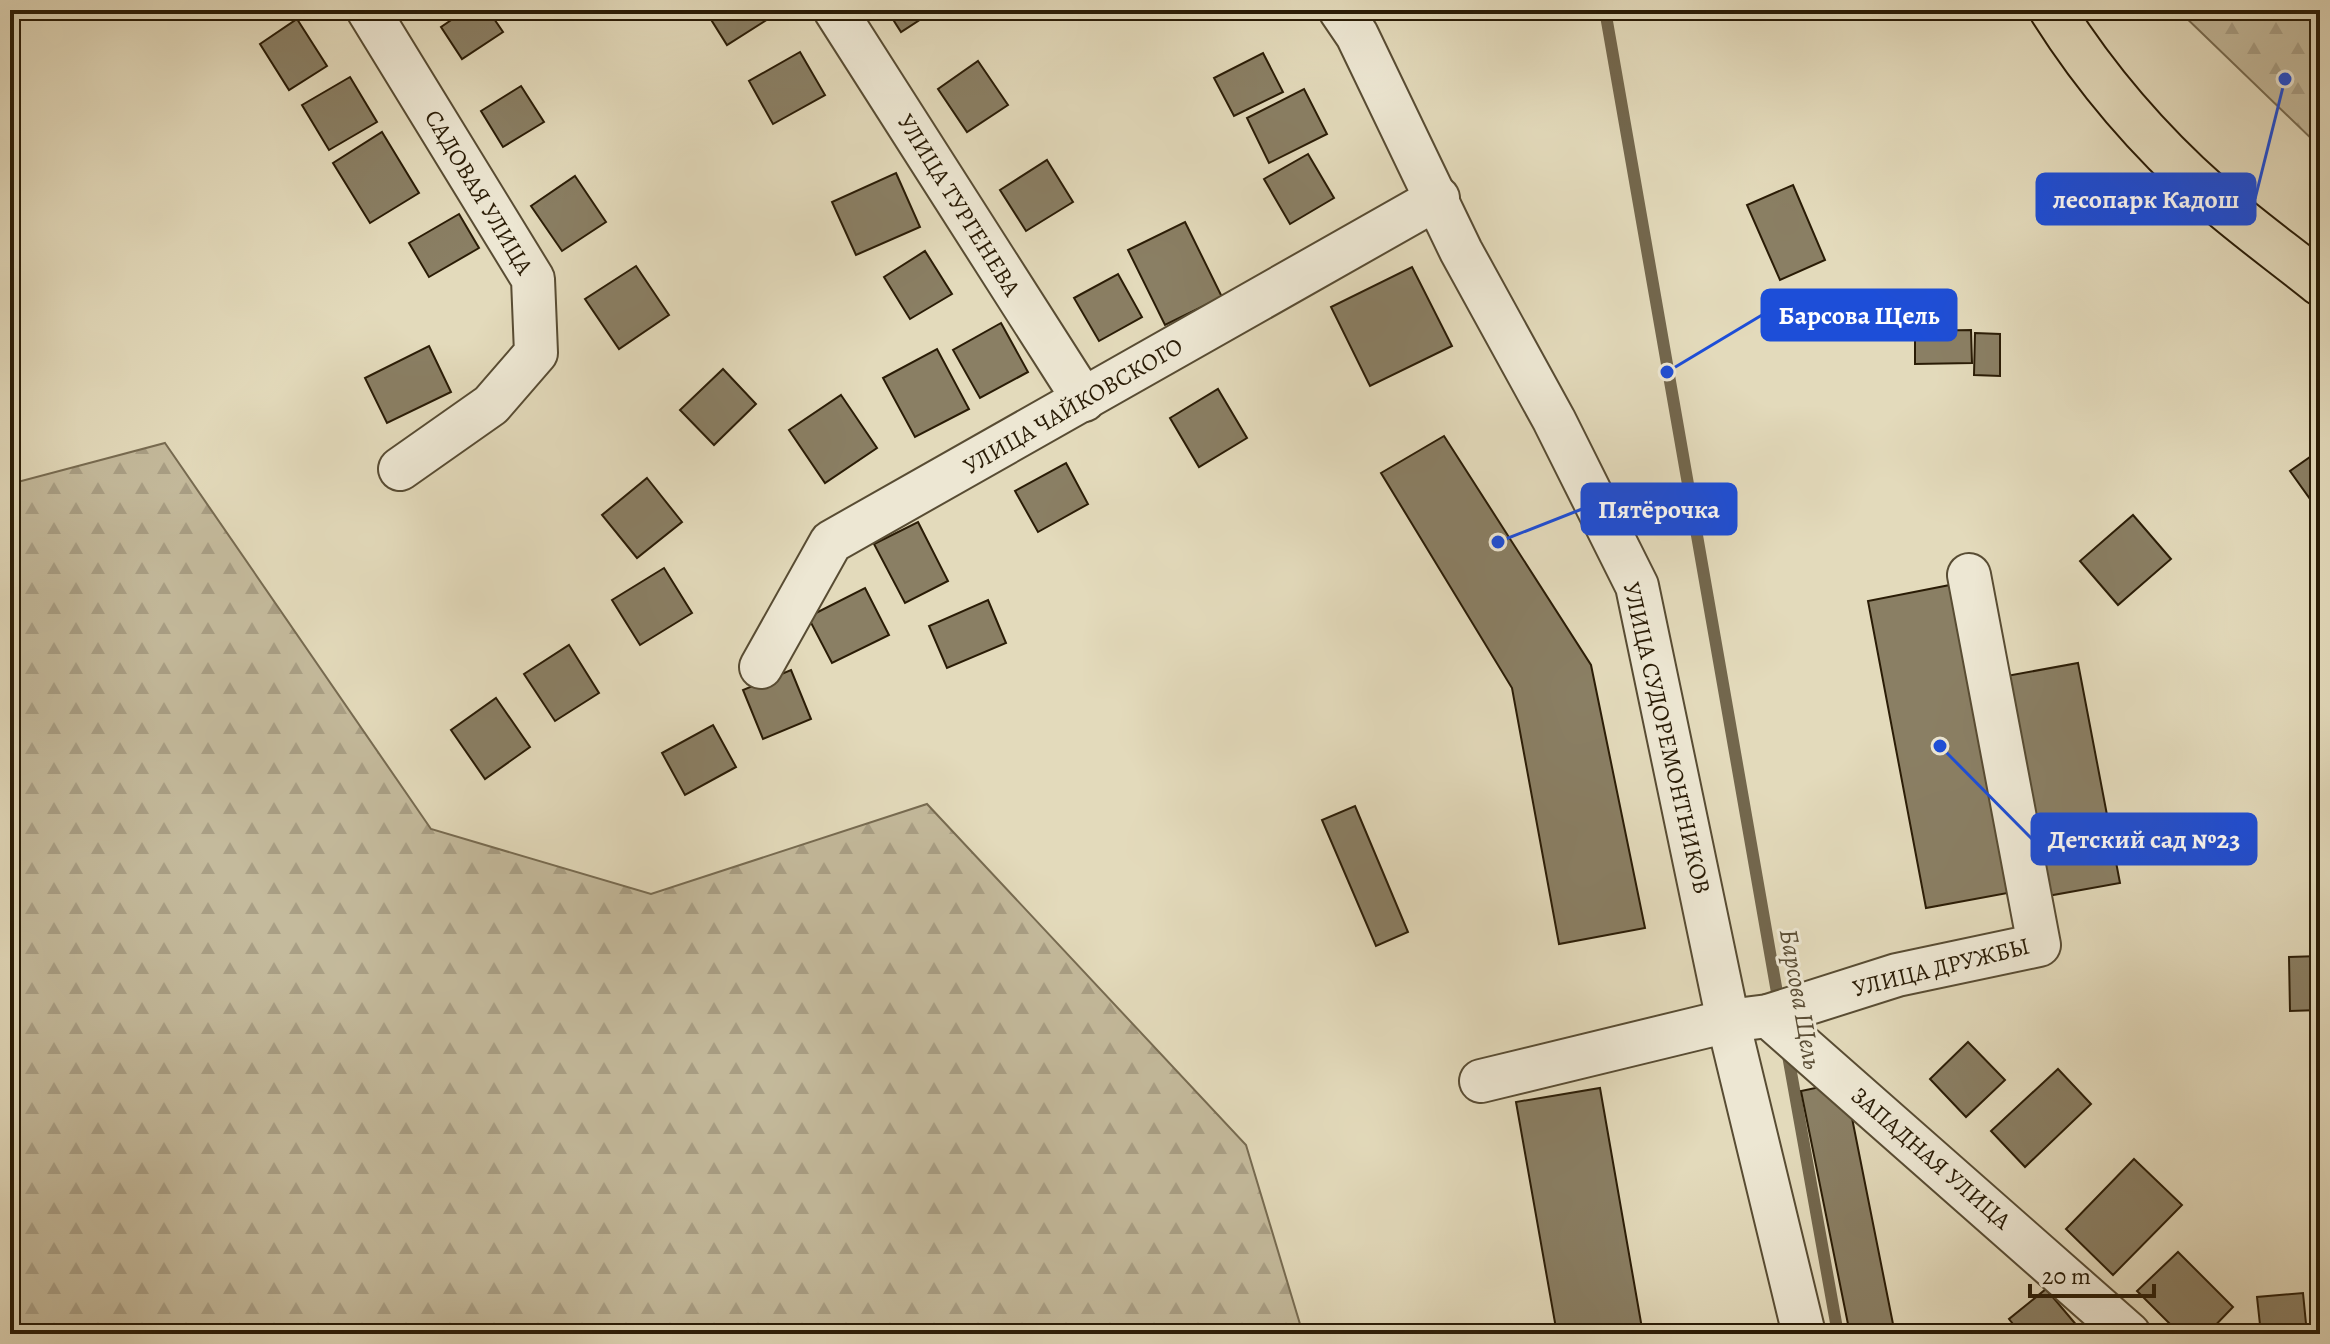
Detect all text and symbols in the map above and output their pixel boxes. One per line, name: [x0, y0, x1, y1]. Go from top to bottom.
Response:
street label: САДОВАЯ УЛИЦА: [417, 104, 541, 281]
street label: УЛИЦА ТУРГЕНЕВА: [890, 108, 1029, 303]
callout: лесопарк Кадош: [2037, 174, 2255, 224]
text: лесопарк Кадош: [2052, 182, 2239, 217]
callout: Барсова Щель: [1762, 290, 1956, 340]
text: Барсова Щель: [1778, 298, 1940, 333]
street label: УЛИЦА ЧАЙКОВСКОГО: [957, 330, 1189, 482]
callout: Пятёрочка: [1582, 484, 1736, 534]
text: Пятёрочка: [1598, 492, 1721, 527]
street label: УЛИЦА СУДОРЕМОНТНИКОВ: [1616, 579, 1718, 897]
callout: Детский сад №23: [2032, 814, 2256, 864]
text: Детский сад №23: [2048, 822, 2240, 857]
water label: Барсова Щель: [1771, 926, 1830, 1072]
street label: УЛИЦА ДРУЖБЫ: [1849, 930, 2033, 1004]
street label: ЗАПАДНАЯ УЛИЦА: [1844, 1080, 2019, 1237]
scale bar: [2030, 1248, 2154, 1298]
text: 20 m: [2042, 1260, 2091, 1292]

